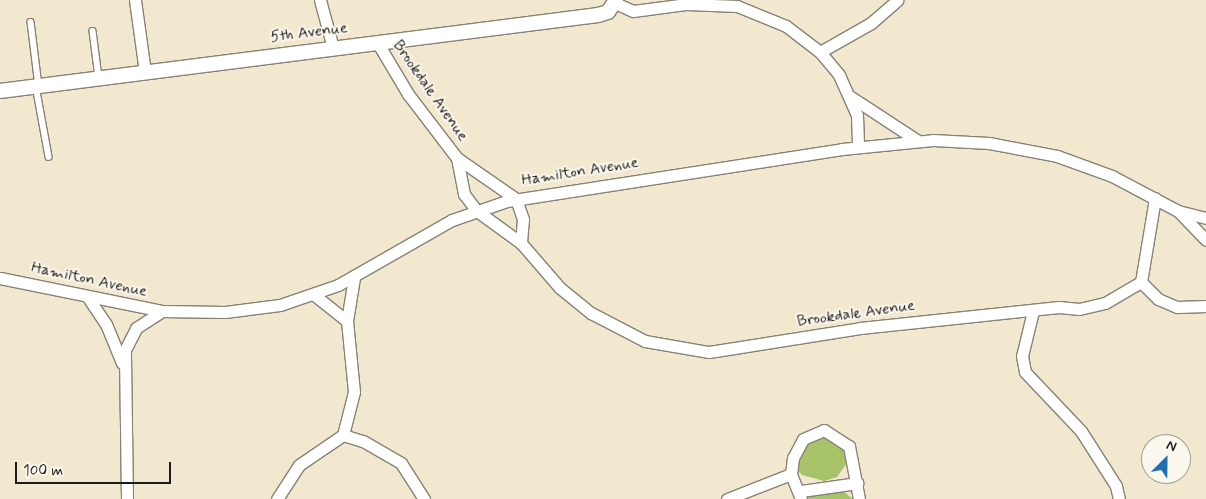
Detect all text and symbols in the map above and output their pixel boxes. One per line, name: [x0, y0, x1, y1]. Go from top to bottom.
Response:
street label: 5th Avenue: [269, 19, 349, 47]
street label: Brookdale Avenue: [388, 37, 472, 145]
street label: Hamilton Avenue: [520, 153, 640, 191]
street label: Hamilton Avenue: [29, 258, 149, 302]
street label: Brookdale Avenue: [796, 296, 916, 332]
north arrow: [1141, 434, 1191, 484]
text: N: [1164, 436, 1179, 456]
scale bar: [18, 452, 174, 484]
text: 100 m: [23, 461, 63, 481]

